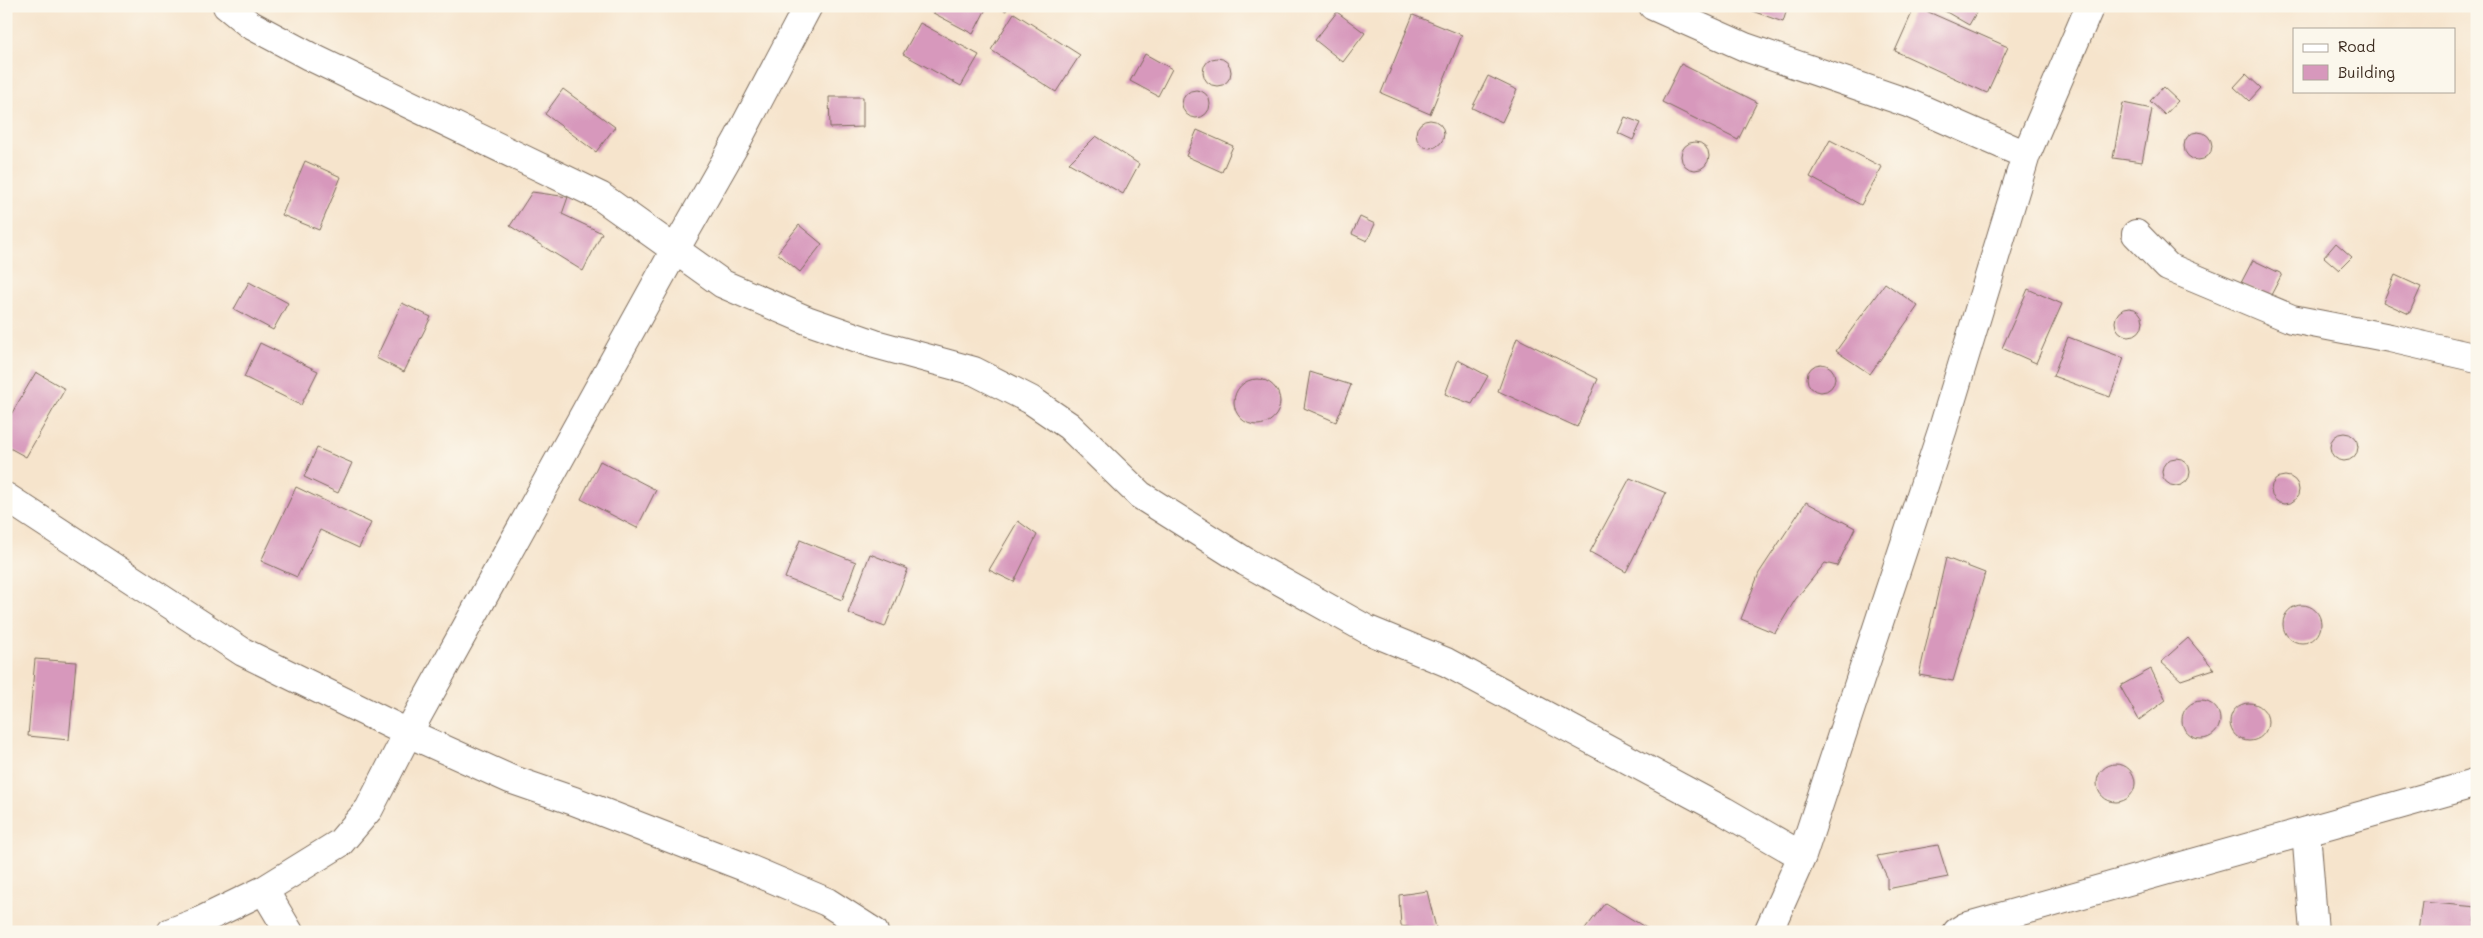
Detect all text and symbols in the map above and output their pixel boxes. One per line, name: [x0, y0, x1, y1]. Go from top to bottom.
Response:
legend: [2293, 28, 2456, 92]
text: Road: [2338, 36, 2375, 56]
text: Building: [2338, 62, 2395, 82]

